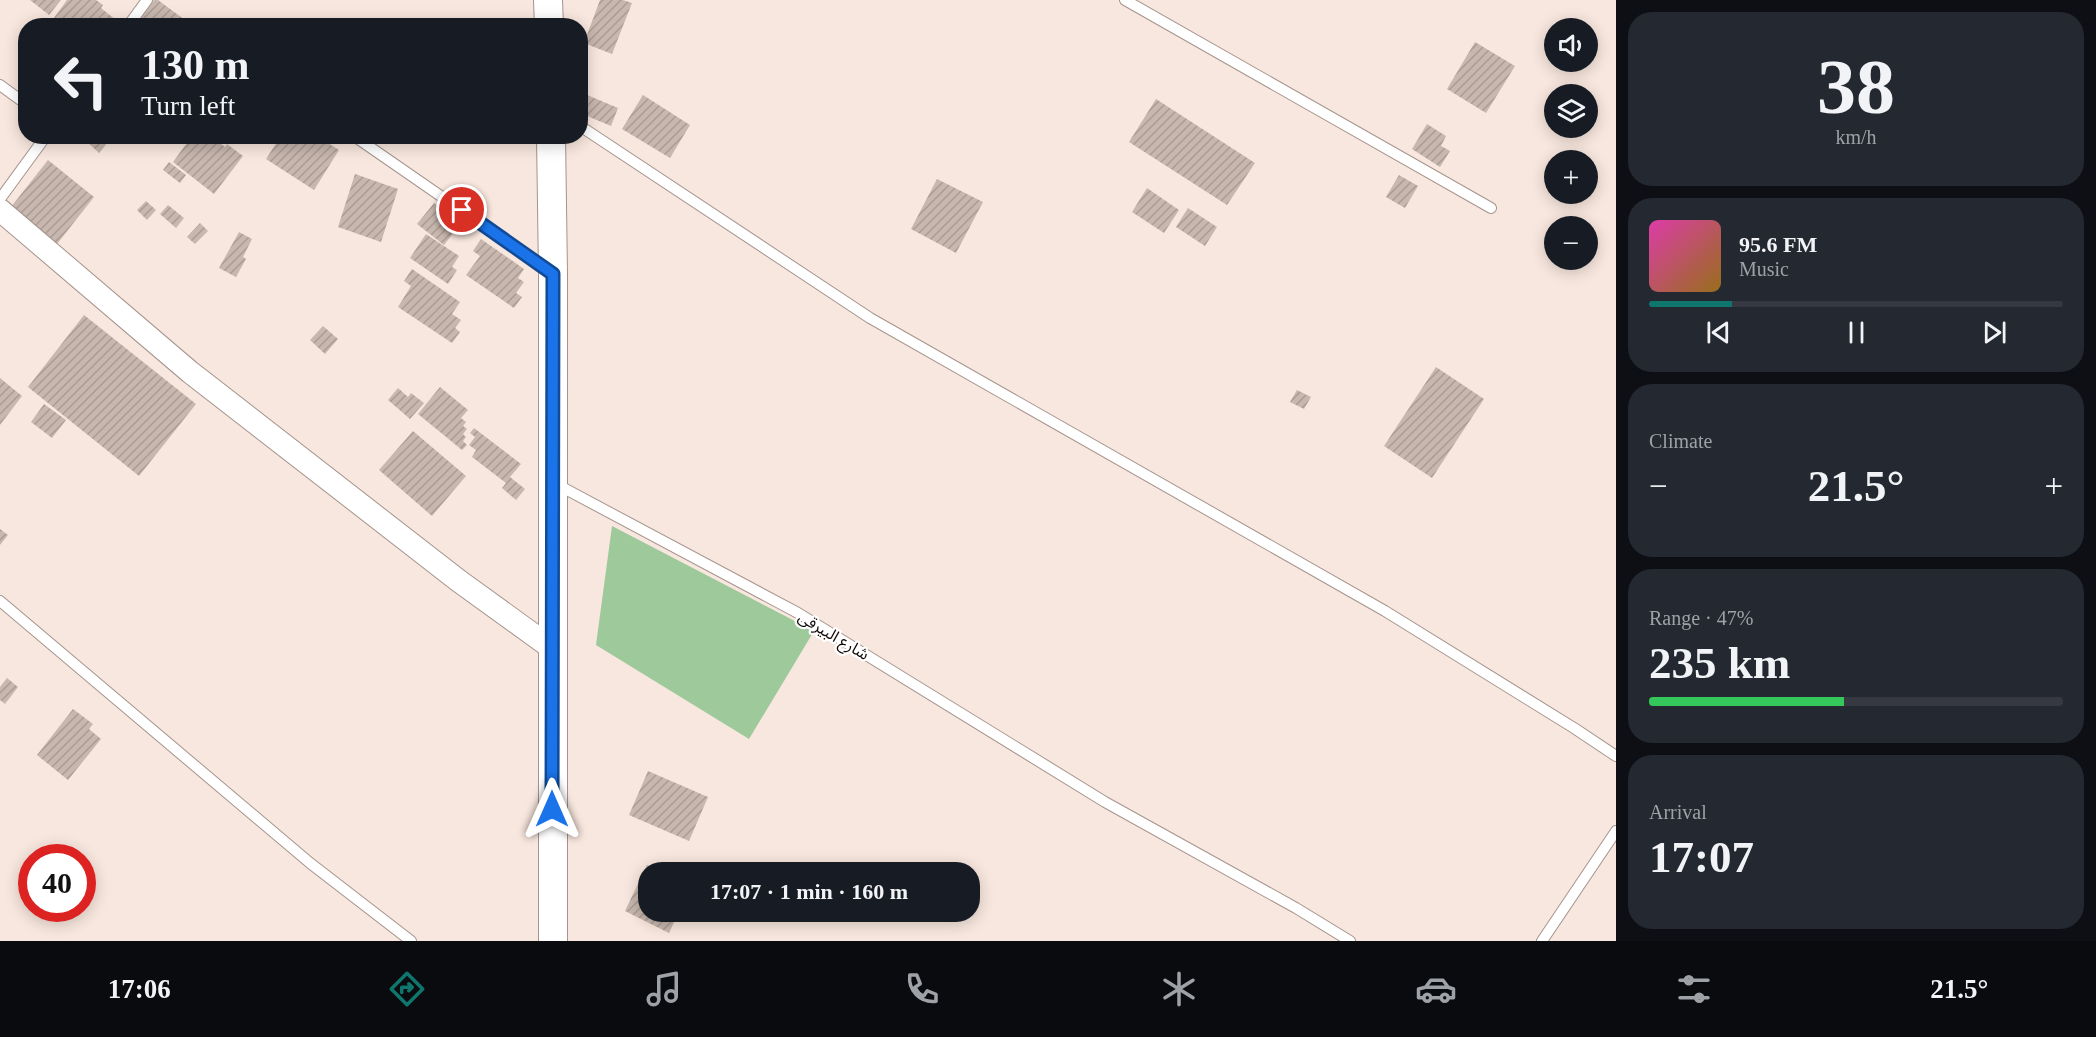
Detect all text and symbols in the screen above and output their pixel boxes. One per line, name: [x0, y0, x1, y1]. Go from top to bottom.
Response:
map controls: [1544, 18, 1598, 270]
button: sound: [1544, 18, 1598, 72]
icon: left: [42, 42, 120, 120]
text: 130 m: [141, 42, 250, 88]
text: 38: [1817, 43, 1895, 130]
button: layers: [1544, 84, 1598, 138]
text: Turn left: [141, 91, 235, 121]
text: km/h: [1835, 126, 1877, 148]
button: +: [1544, 150, 1598, 204]
pin: [436, 184, 487, 235]
icon: arrive: [445, 193, 478, 226]
button: −: [1544, 216, 1598, 270]
text: 95.6 FM: [1739, 232, 1817, 257]
text: Music: [1739, 258, 1789, 280]
icon: previous: [1702, 316, 1735, 349]
icon: pause: [1840, 316, 1873, 349]
icon: next: [1978, 316, 2011, 349]
text: Climate: [1649, 430, 1712, 452]
text: 21.5°: [1808, 461, 1904, 511]
text: −: [1649, 468, 1668, 504]
text: +: [2044, 468, 2063, 504]
text: Range · 47%: [1649, 607, 1753, 629]
street label: شارع البيرقى: [793, 608, 872, 667]
text: 235 km: [1649, 638, 1790, 688]
position arrow: [520, 777, 584, 841]
text: Arrival: [1649, 801, 1707, 823]
text: 17:07: [1649, 832, 1754, 882]
speed limit sign: 40: [18, 844, 96, 922]
text: 17:07 · 1 min · 160 m: [710, 879, 908, 904]
icon: directions: [386, 968, 428, 1010]
icon: music: [643, 968, 685, 1010]
icon: phone: [901, 968, 943, 1010]
icon: climate: [1158, 968, 1200, 1010]
icon: car: [1415, 968, 1457, 1010]
icon: filters: [1673, 968, 1715, 1010]
text: 17:06: [108, 974, 171, 1004]
text: 21.5°: [1930, 974, 1988, 1004]

